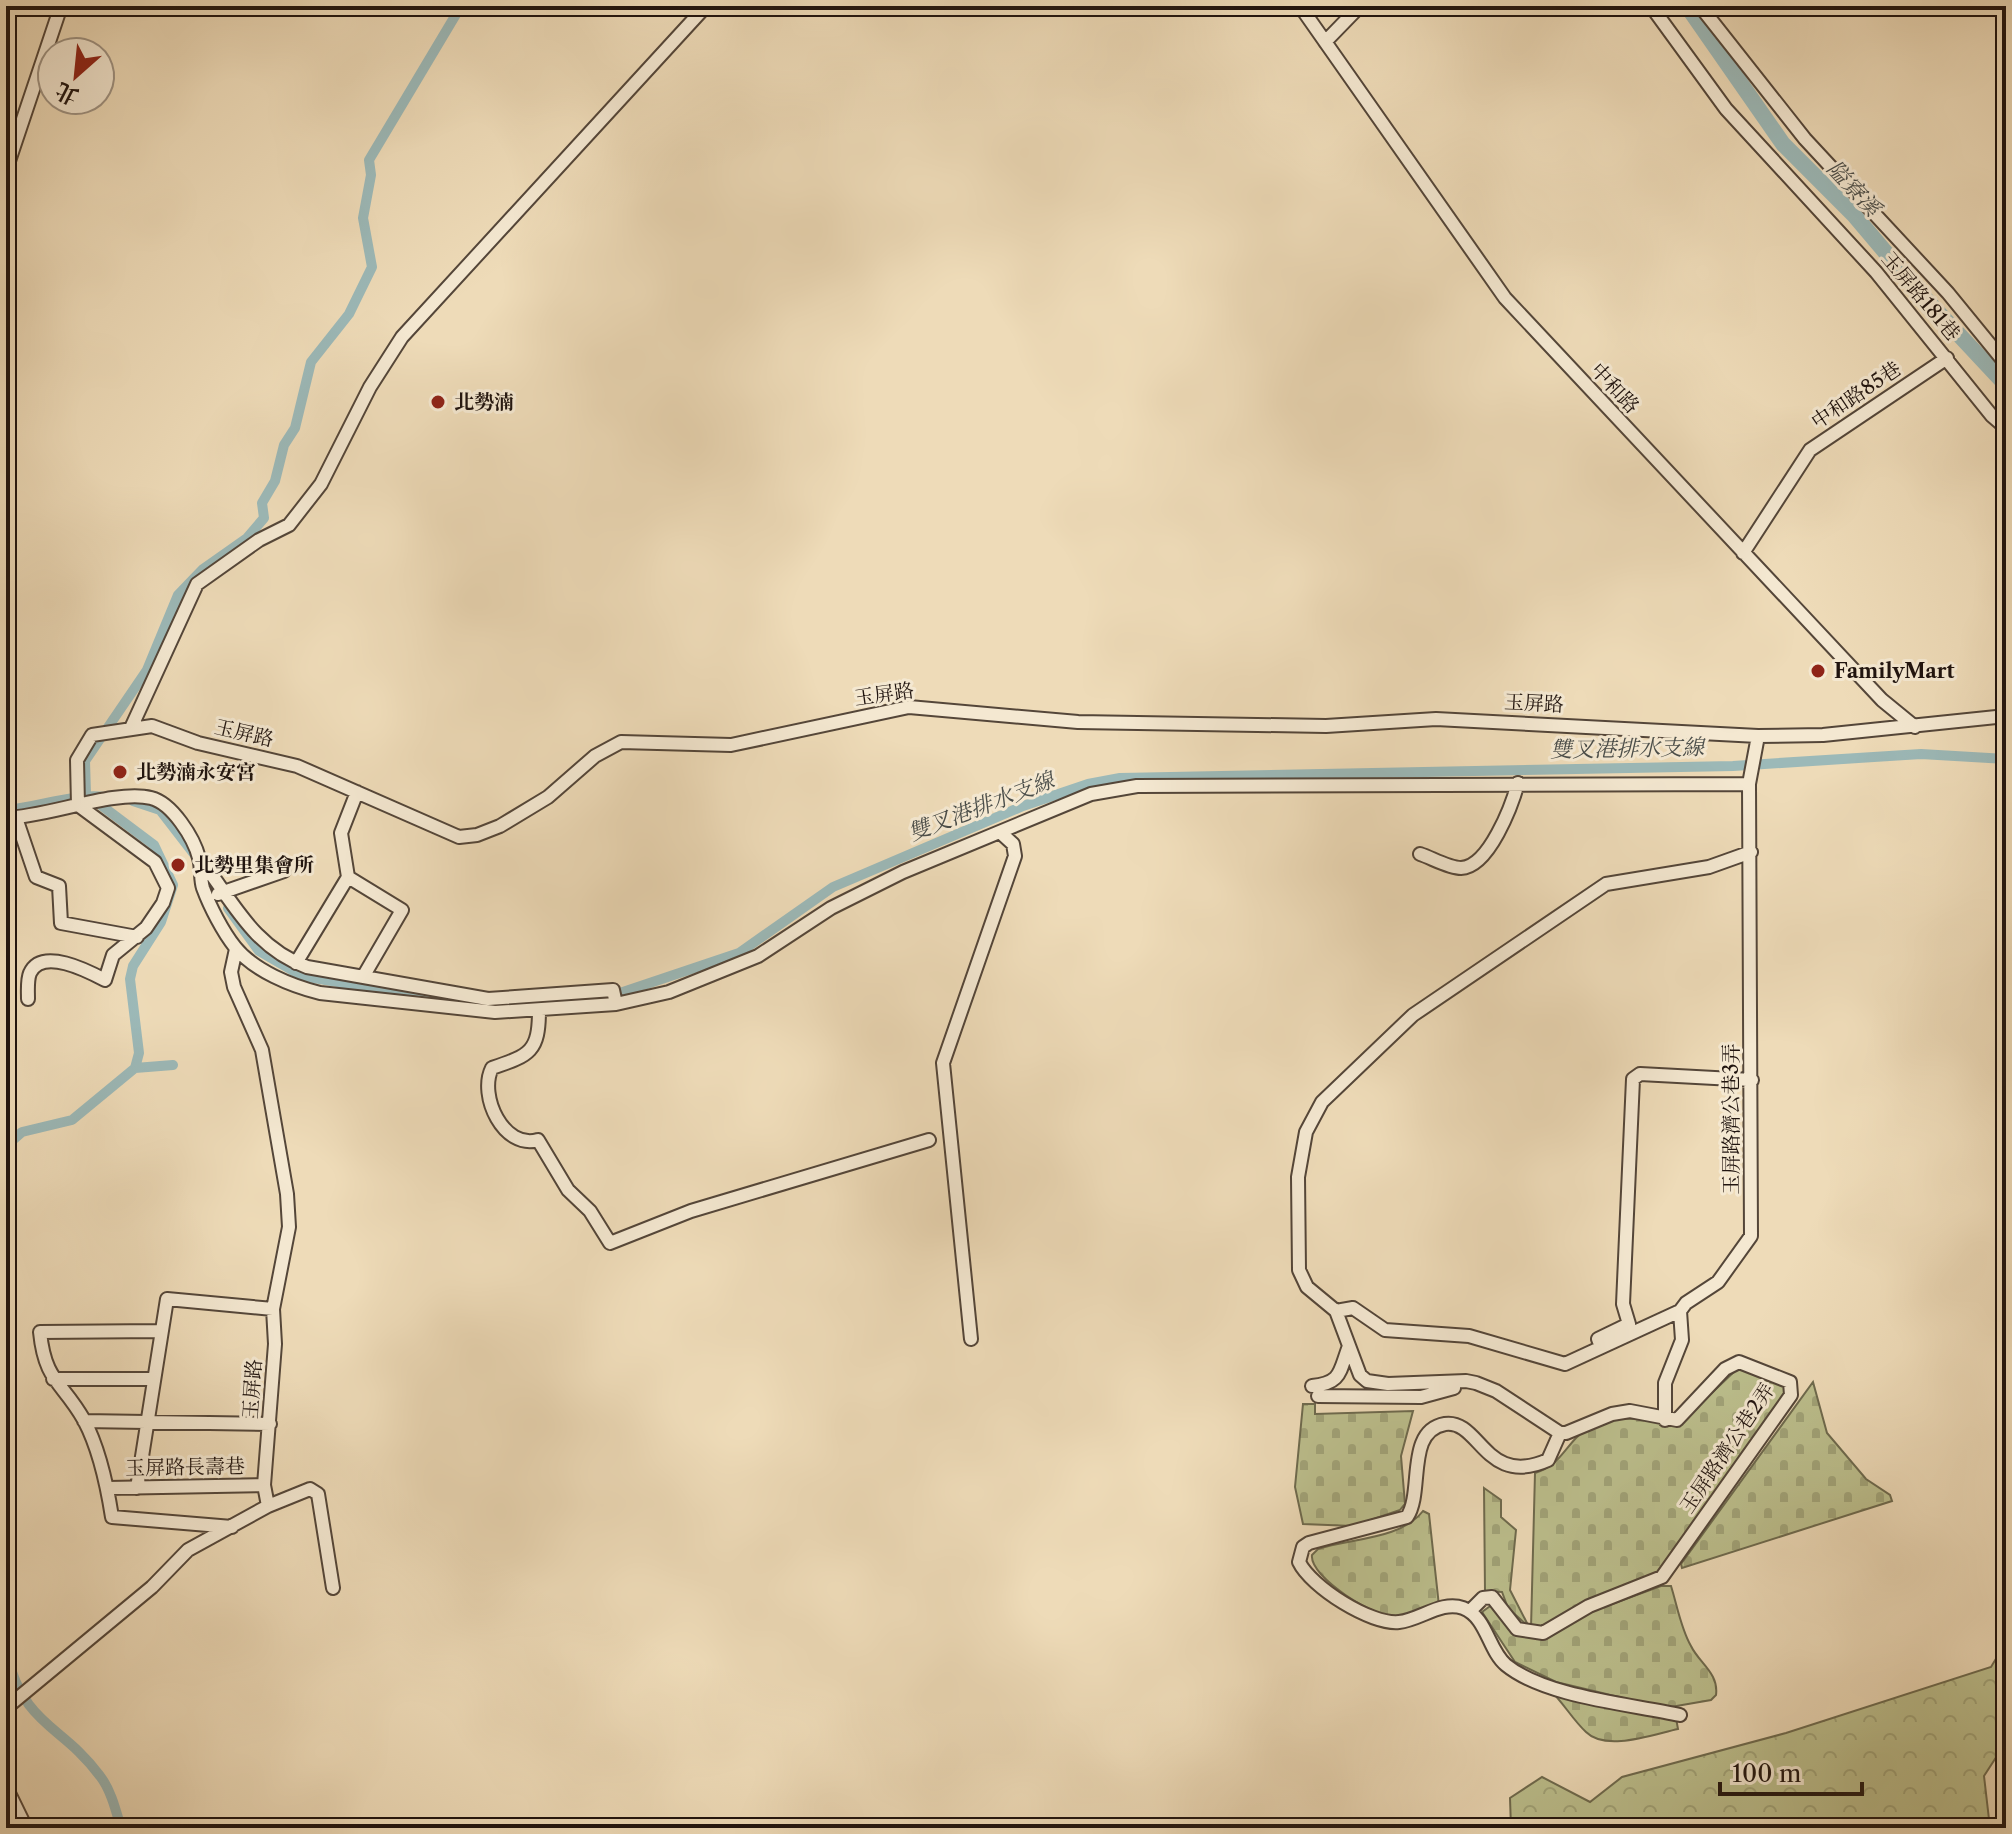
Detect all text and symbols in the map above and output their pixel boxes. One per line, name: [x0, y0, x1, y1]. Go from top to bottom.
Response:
north arrow: [36, 36, 116, 116]
text: 北: [51, 76, 83, 110]
water label: 隘寮溪: [1821, 155, 1887, 223]
street label: 玉屏路181巷: [1877, 247, 1965, 345]
street label: 中和路85巷: [1807, 356, 1905, 434]
street label: 中和路: [1586, 358, 1644, 418]
place label: 北勢湳: [454, 390, 514, 414]
marker: 北勢湳: [429, 393, 447, 411]
place label: FamilyMart: [1834, 659, 1955, 683]
marker: FamilyMart: [1809, 662, 1827, 680]
street label: 玉屏路: [853, 678, 915, 710]
street label: 玉屏路: [1503, 689, 1565, 717]
street label: 玉屏路: [212, 715, 276, 751]
water label: 雙叉港排水支線: [1550, 734, 1706, 763]
place label: 北勢湳永安宮: [136, 760, 256, 784]
marker: 北勢湳永安宮: [111, 763, 129, 781]
water label: 雙叉港排水支線: [904, 766, 1060, 847]
place label: 北勢里集會所: [194, 853, 314, 877]
marker: 北勢里集會所: [169, 856, 187, 874]
street label: 玉屏路濟公巷3弄: [1719, 1043, 1743, 1195]
street label: 玉屏路: [238, 1358, 266, 1420]
street label: 玉屏路濟公巷2弄: [1675, 1378, 1779, 1518]
street label: 玉屏路長壽巷: [125, 1454, 245, 1480]
scale bar: [1720, 1746, 1862, 1796]
text: 100 m: [1732, 1759, 1801, 1788]

